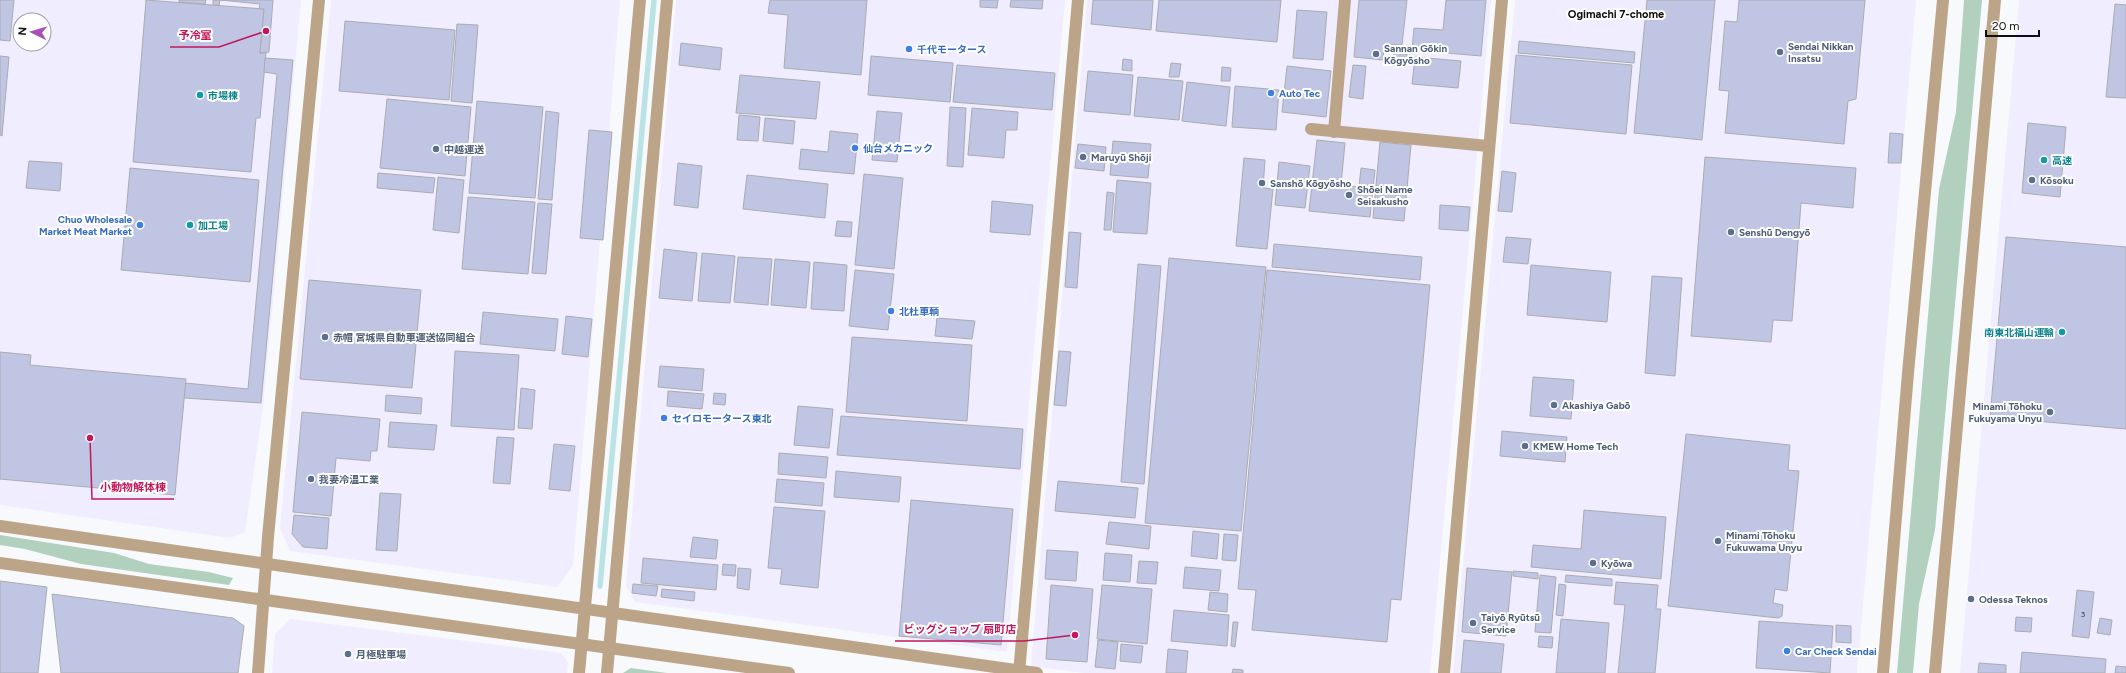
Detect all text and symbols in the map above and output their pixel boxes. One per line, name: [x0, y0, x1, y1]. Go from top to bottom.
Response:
district label: Ogimachi 7-chome: [1568, 8, 1664, 21]
north arrow: [12, 12, 52, 52]
scale bar: [1986, 12, 2039, 38]
text: 20 m: [1992, 19, 2020, 33]
callout: 予冷室: [170, 24, 219, 47]
text: N: [16, 26, 29, 36]
text: 予冷室: [179, 29, 212, 42]
place label: Sendai Nikkan Insatsu: [1788, 40, 1854, 65]
place label: Sannan Gōkin Kōgyōsho: [1384, 42, 1447, 67]
place label: 千代モータース: [917, 43, 987, 56]
marker: 千代モータース: [904, 44, 914, 54]
marker: Sendai Nikkan Insatsu: [1775, 47, 1785, 57]
marker: Sannan Gōkin Kōgyōsho: [1371, 49, 1381, 59]
place label: Auto Tec: [1279, 87, 1321, 100]
marker: Auto Tec: [1266, 88, 1276, 98]
place label: 市場棟: [208, 89, 238, 102]
marker: 市場棟: [195, 90, 205, 100]
place label: 仙台メカニック: [863, 142, 933, 155]
place label: 中越運送: [444, 143, 484, 156]
marker: 仙台メカニック: [850, 143, 860, 153]
marker: 中越運送: [431, 144, 441, 154]
place label: Maruyū Shōji: [1091, 151, 1152, 164]
marker: Maruyū Shōji: [1078, 152, 1088, 162]
place label: 高速: [2052, 154, 2072, 167]
marker: 高速: [2039, 155, 2049, 165]
place label: Kōsoku: [2040, 174, 2074, 187]
marker: Kōsoku: [2027, 175, 2037, 185]
place label: Sanshō Kōgyōsho: [1270, 177, 1352, 190]
marker: Sanshō Kōgyōsho: [1257, 178, 1267, 188]
place label: Shōei Name Seisakusho: [1357, 183, 1413, 208]
marker: Shōei Name Seisakusho: [1344, 190, 1354, 200]
place label: Chuo Wholesale Market Meat Market: [39, 213, 132, 238]
place label: 加工場: [198, 219, 228, 232]
marker: Chuo Wholesale Market Meat Market: [135, 220, 145, 230]
marker: 加工場: [185, 220, 195, 230]
place label: Senshū Dengyō: [1739, 226, 1811, 239]
marker: Senshū Dengyō: [1726, 227, 1736, 237]
place label: 北杜車輌: [899, 305, 939, 318]
marker: 北杜車輌: [886, 306, 896, 316]
place label: 南東北福山運輸: [1984, 326, 2054, 339]
marker: 南東北福山運輸: [2057, 327, 2067, 337]
place label: 赤帽 宮城県自動車運送協同組合: [333, 331, 475, 344]
marker: 赤帽 宮城県自動車運送協同組合: [320, 332, 330, 342]
place label: Akashiya Gabō: [1562, 399, 1631, 412]
marker: Akashiya Gabō: [1549, 400, 1559, 410]
place label: Minami Tōhoku Fukuyama Unyu: [1968, 400, 2042, 425]
marker: Minami Tōhoku Fukuyama Unyu: [2045, 407, 2055, 417]
place label: セイロモータース東北: [672, 412, 772, 425]
marker: セイロモータース東北: [659, 413, 669, 423]
place label: KMEW Home Tech: [1533, 440, 1618, 453]
marker: KMEW Home Tech: [1520, 441, 1530, 451]
place label: 我妻冷温工業: [319, 473, 379, 486]
marker: 我妻冷温工業: [306, 474, 316, 484]
callout: 小動物解体棟: [92, 476, 174, 499]
text: 小動物解体棟: [100, 481, 166, 494]
place label: Minami Tōhoku Fukuwama Unyu: [1726, 529, 1802, 554]
marker: Minami Tōhoku Fukuwama Unyu: [1713, 536, 1723, 546]
place label: Kyōwa: [1601, 557, 1632, 570]
marker: Kyōwa: [1588, 558, 1598, 568]
place label: Odessa Teknos: [1979, 593, 2048, 606]
marker: Odessa Teknos: [1966, 594, 1976, 604]
house number: 3: [2081, 609, 2085, 619]
place label: Taiyō Ryūtsū Service: [1481, 611, 1540, 636]
callout: ビッグショップ 扇町店: [895, 618, 1024, 641]
marker: Taiyō Ryūtsū Service: [1468, 618, 1478, 628]
text: ビッグショップ 扇町店: [904, 623, 1016, 636]
place label: Car Check Sendai: [1795, 645, 1877, 658]
marker: Car Check Sendai: [1782, 646, 1792, 656]
place label: 月極駐車場: [356, 648, 406, 661]
marker: 月極駐車場: [343, 649, 353, 659]

